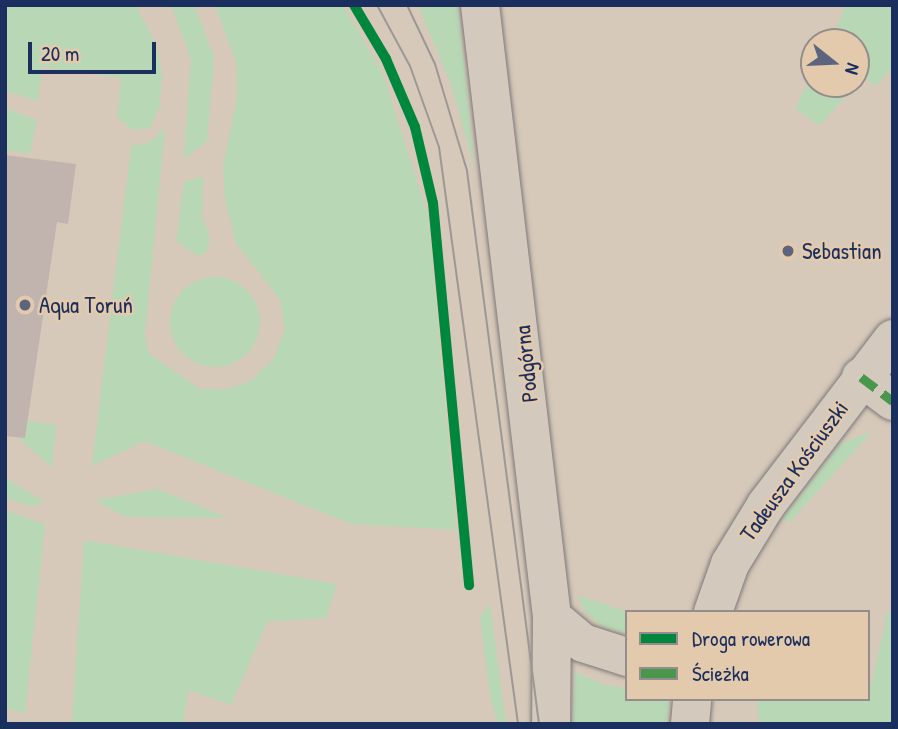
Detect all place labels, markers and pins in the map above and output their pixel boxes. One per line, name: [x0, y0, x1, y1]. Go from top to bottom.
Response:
place label: Sebastian: [802, 237, 882, 265]
marker: Sebastian: [780, 243, 796, 259]
place label: Aqua Toruń: [39, 291, 133, 319]
marker: Aqua Toruń: [17, 297, 33, 313]

